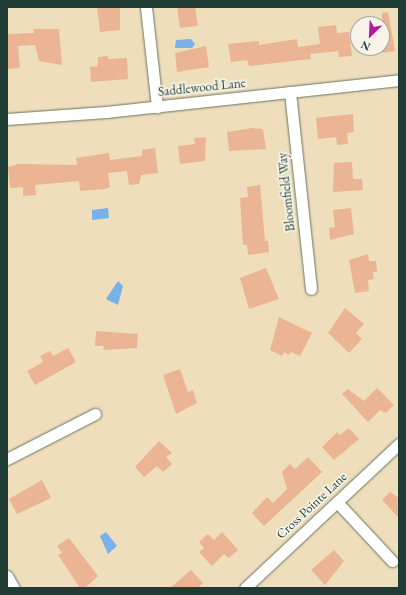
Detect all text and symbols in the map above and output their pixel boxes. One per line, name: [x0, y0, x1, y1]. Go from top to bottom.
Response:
north arrow: [350, 16, 390, 56]
text: N: [359, 38, 372, 54]
street label: Saddlewood Lane: [157, 76, 247, 100]
street label: Bloomfield Way: [275, 152, 299, 232]
street label: Cross Pointe Lane: [274, 469, 350, 543]

